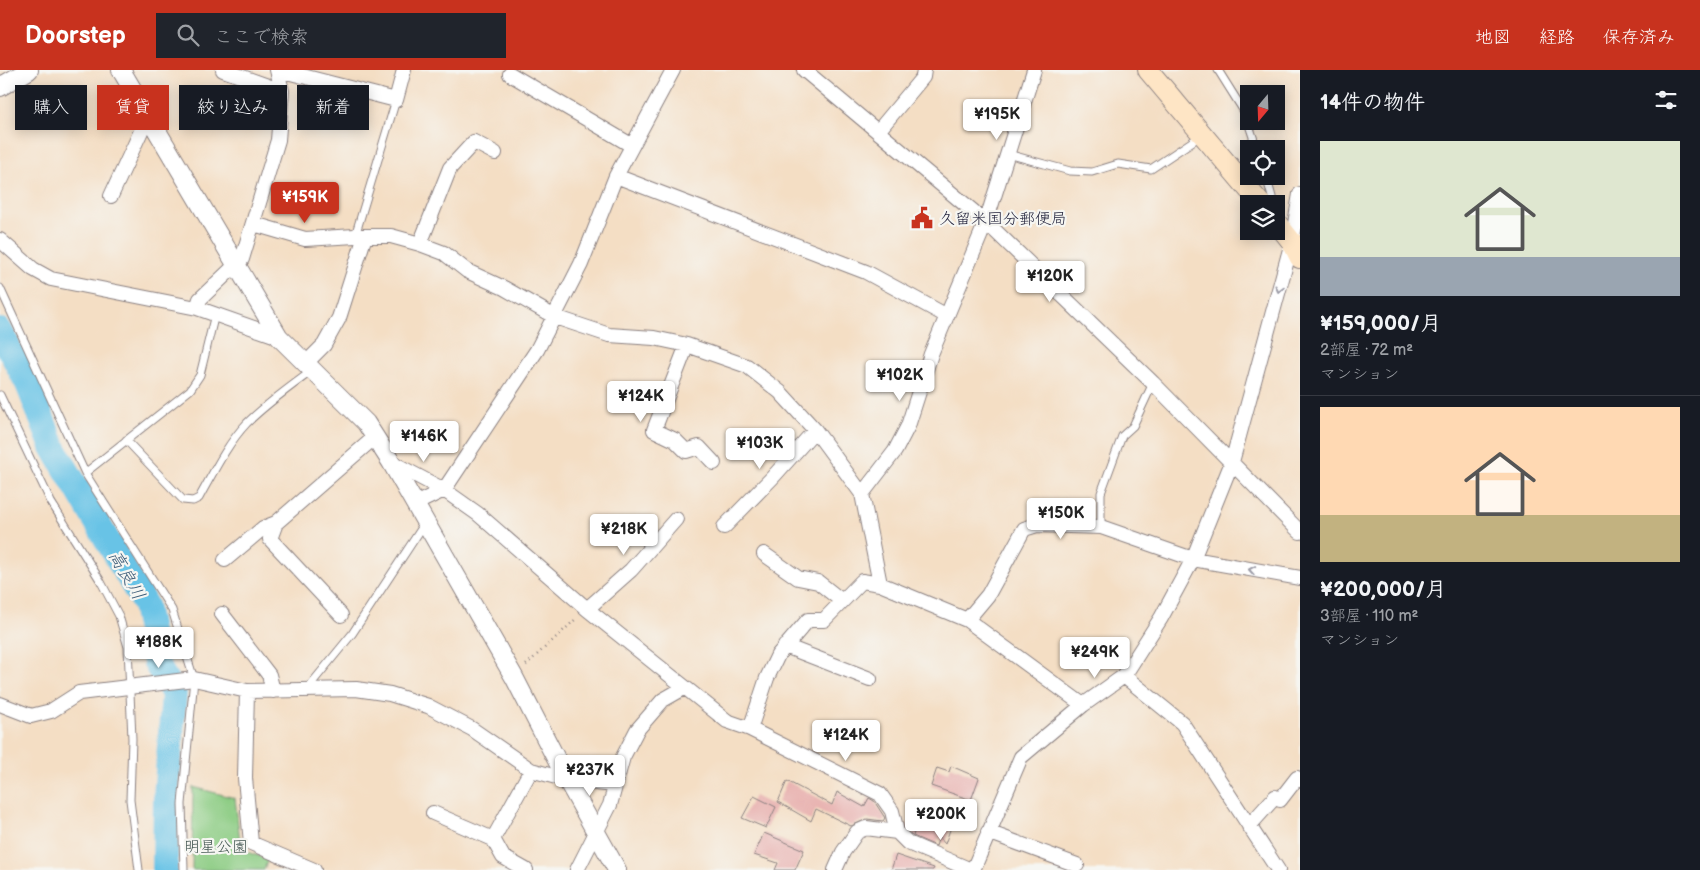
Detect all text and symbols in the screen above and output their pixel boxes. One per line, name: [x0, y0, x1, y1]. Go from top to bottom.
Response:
search box: [156, 13, 506, 58]
text: Doorstep: [25, 21, 126, 50]
icon: search: [174, 21, 202, 49]
text: ここで検索: [214, 26, 309, 49]
text: 地図: [1475, 27, 1511, 48]
text: 経路: [1539, 27, 1575, 48]
text: 保存済み: [1603, 27, 1675, 48]
chip: 購入: [15, 85, 87, 130]
chip: 賃貸: [97, 85, 169, 130]
chip: 絞り込み: [179, 85, 287, 130]
chip: 新着: [297, 85, 369, 130]
north arrow: [1240, 85, 1285, 130]
map controls: [1240, 85, 1285, 240]
icon: filters: [1652, 86, 1680, 114]
text: 14件の物件: [1320, 90, 1425, 115]
pin: ¥195K: [962, 98, 1032, 141]
text: ¥195K: [974, 105, 1020, 124]
button: locate: [1240, 140, 1285, 185]
icon: home: [1455, 174, 1545, 264]
pin: ¥159K: [270, 182, 340, 224]
text: ¥159K: [282, 188, 328, 207]
button: layers: [1240, 195, 1285, 240]
public building icon: 久留米国分郵便局: [909, 205, 935, 231]
place label: 久留米国分郵便局: [939, 210, 1067, 229]
pin: ¥120K: [1015, 260, 1085, 303]
text: ¥120K: [1027, 267, 1073, 286]
one-way arrow: [1275, 284, 1285, 293]
text: ¥159,000/月: [1320, 311, 1441, 336]
text: 2部屋 · 72 m²: [1320, 341, 1413, 360]
pin: ¥102K: [865, 360, 935, 402]
text: マンション: [1320, 365, 1399, 384]
text: ¥102K: [876, 366, 924, 385]
pin: ¥124K: [606, 380, 676, 423]
text: ¥124K: [618, 387, 664, 406]
pin: ¥146K: [389, 420, 459, 463]
text: ¥146K: [401, 427, 447, 446]
pin: ¥103K: [725, 428, 795, 470]
text: ¥103K: [737, 434, 783, 453]
icon: home: [1455, 439, 1545, 529]
pin: ¥150K: [1026, 498, 1096, 540]
text: ¥150K: [1038, 504, 1084, 523]
pin: ¥218K: [589, 514, 659, 556]
text: ¥218K: [601, 520, 647, 539]
water label: 高良川: [104, 547, 149, 604]
one-way arrow: [1248, 565, 1256, 575]
text: ¥200,000/月: [1320, 577, 1446, 602]
text: 3部屋 · 110 m²: [1320, 607, 1419, 626]
pin: ¥188K: [124, 626, 194, 669]
text: マンション: [1320, 631, 1399, 650]
text: ¥188K: [136, 633, 182, 652]
pin: ¥249K: [1060, 636, 1130, 679]
text: ¥249K: [1071, 643, 1119, 662]
pin: ¥124K: [811, 720, 881, 762]
text: ¥124K: [823, 726, 869, 745]
pin: ¥237K: [555, 754, 625, 797]
text: ¥237K: [566, 761, 614, 780]
pin: ¥200K: [906, 798, 976, 841]
text: ¥200K: [916, 805, 966, 824]
park label: 明星公園: [184, 838, 248, 857]

